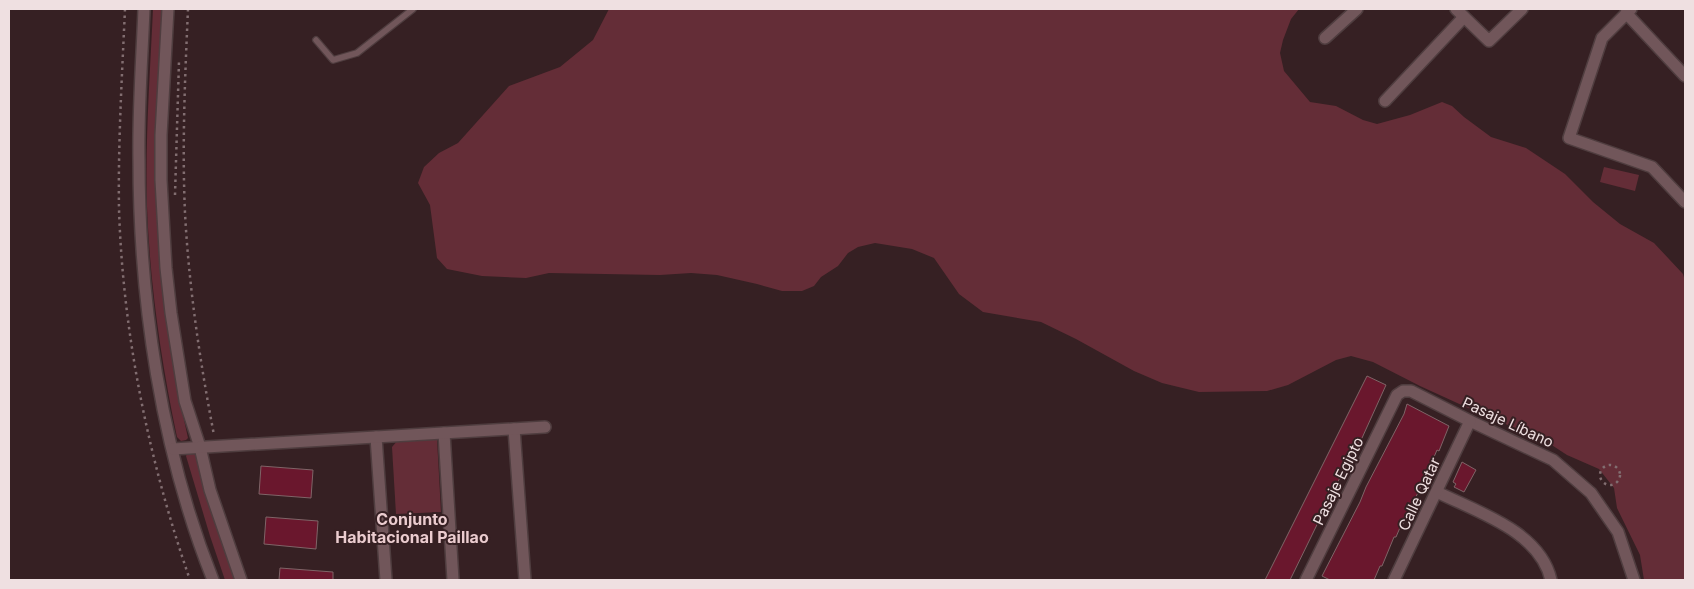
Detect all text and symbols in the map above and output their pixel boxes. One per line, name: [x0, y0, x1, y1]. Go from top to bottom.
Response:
street label: Pasaje Líbano: [1459, 393, 1557, 451]
street label: Pasaje Egipto: [1308, 434, 1368, 528]
street label: Calle Qatar: [1394, 454, 1444, 534]
district label: Conjunto Habitacional Paillao: [335, 509, 489, 547]

